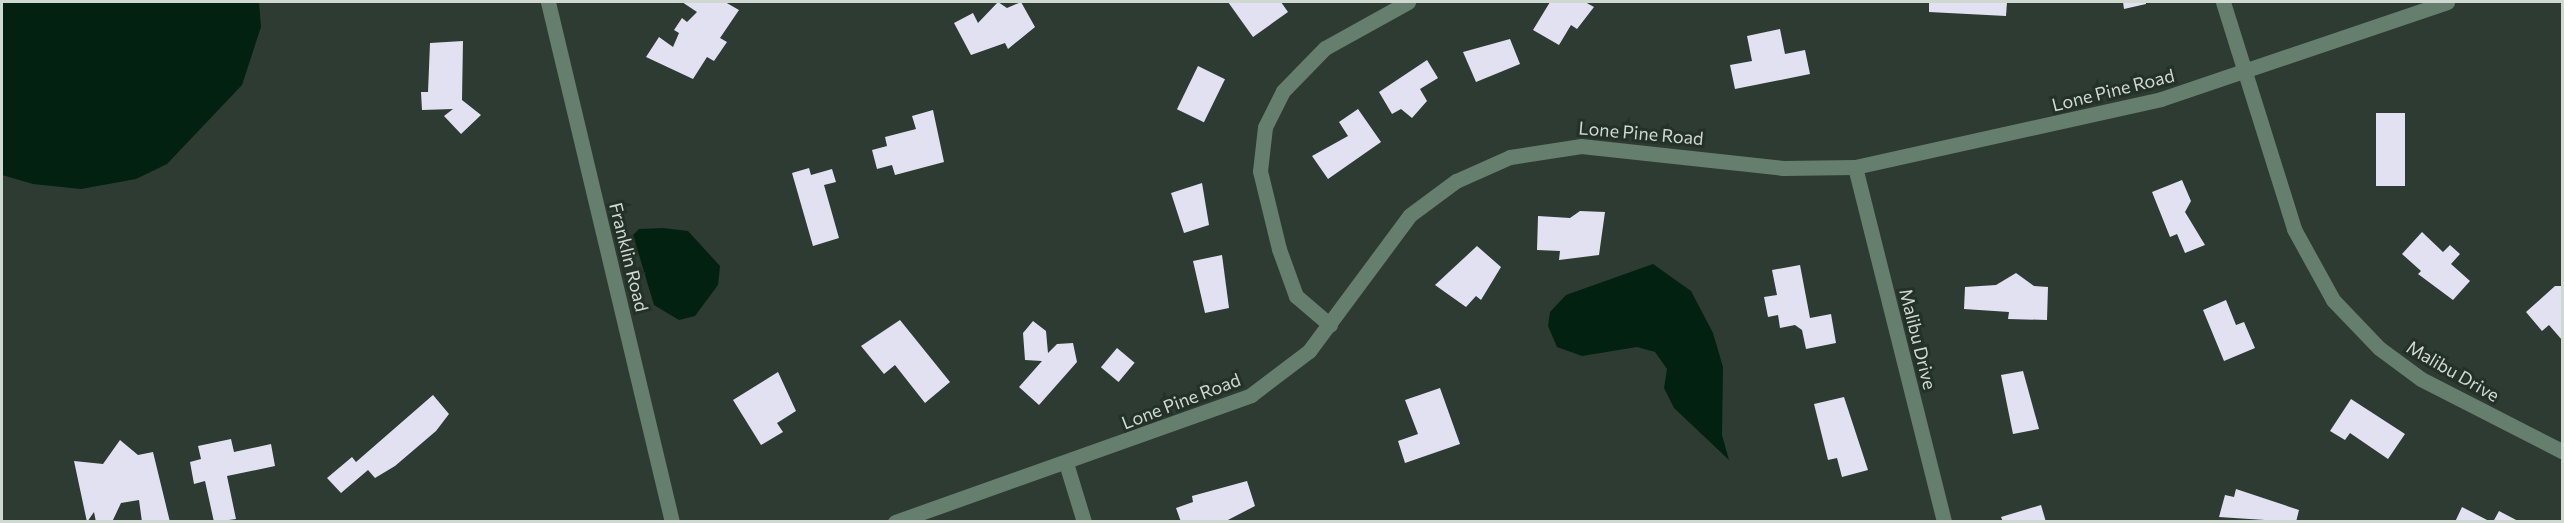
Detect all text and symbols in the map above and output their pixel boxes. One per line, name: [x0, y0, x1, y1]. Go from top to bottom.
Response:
street label: Lone Pine Road: [2049, 64, 2177, 116]
street label: Lone Pine Road: [1578, 117, 1704, 149]
street label: Franklin Road: [605, 200, 653, 314]
street label: Malibu Drive: [1895, 286, 1941, 392]
street label: Malibu Drive: [2403, 336, 2503, 406]
street label: Lone Pine Road: [1119, 368, 1243, 434]

